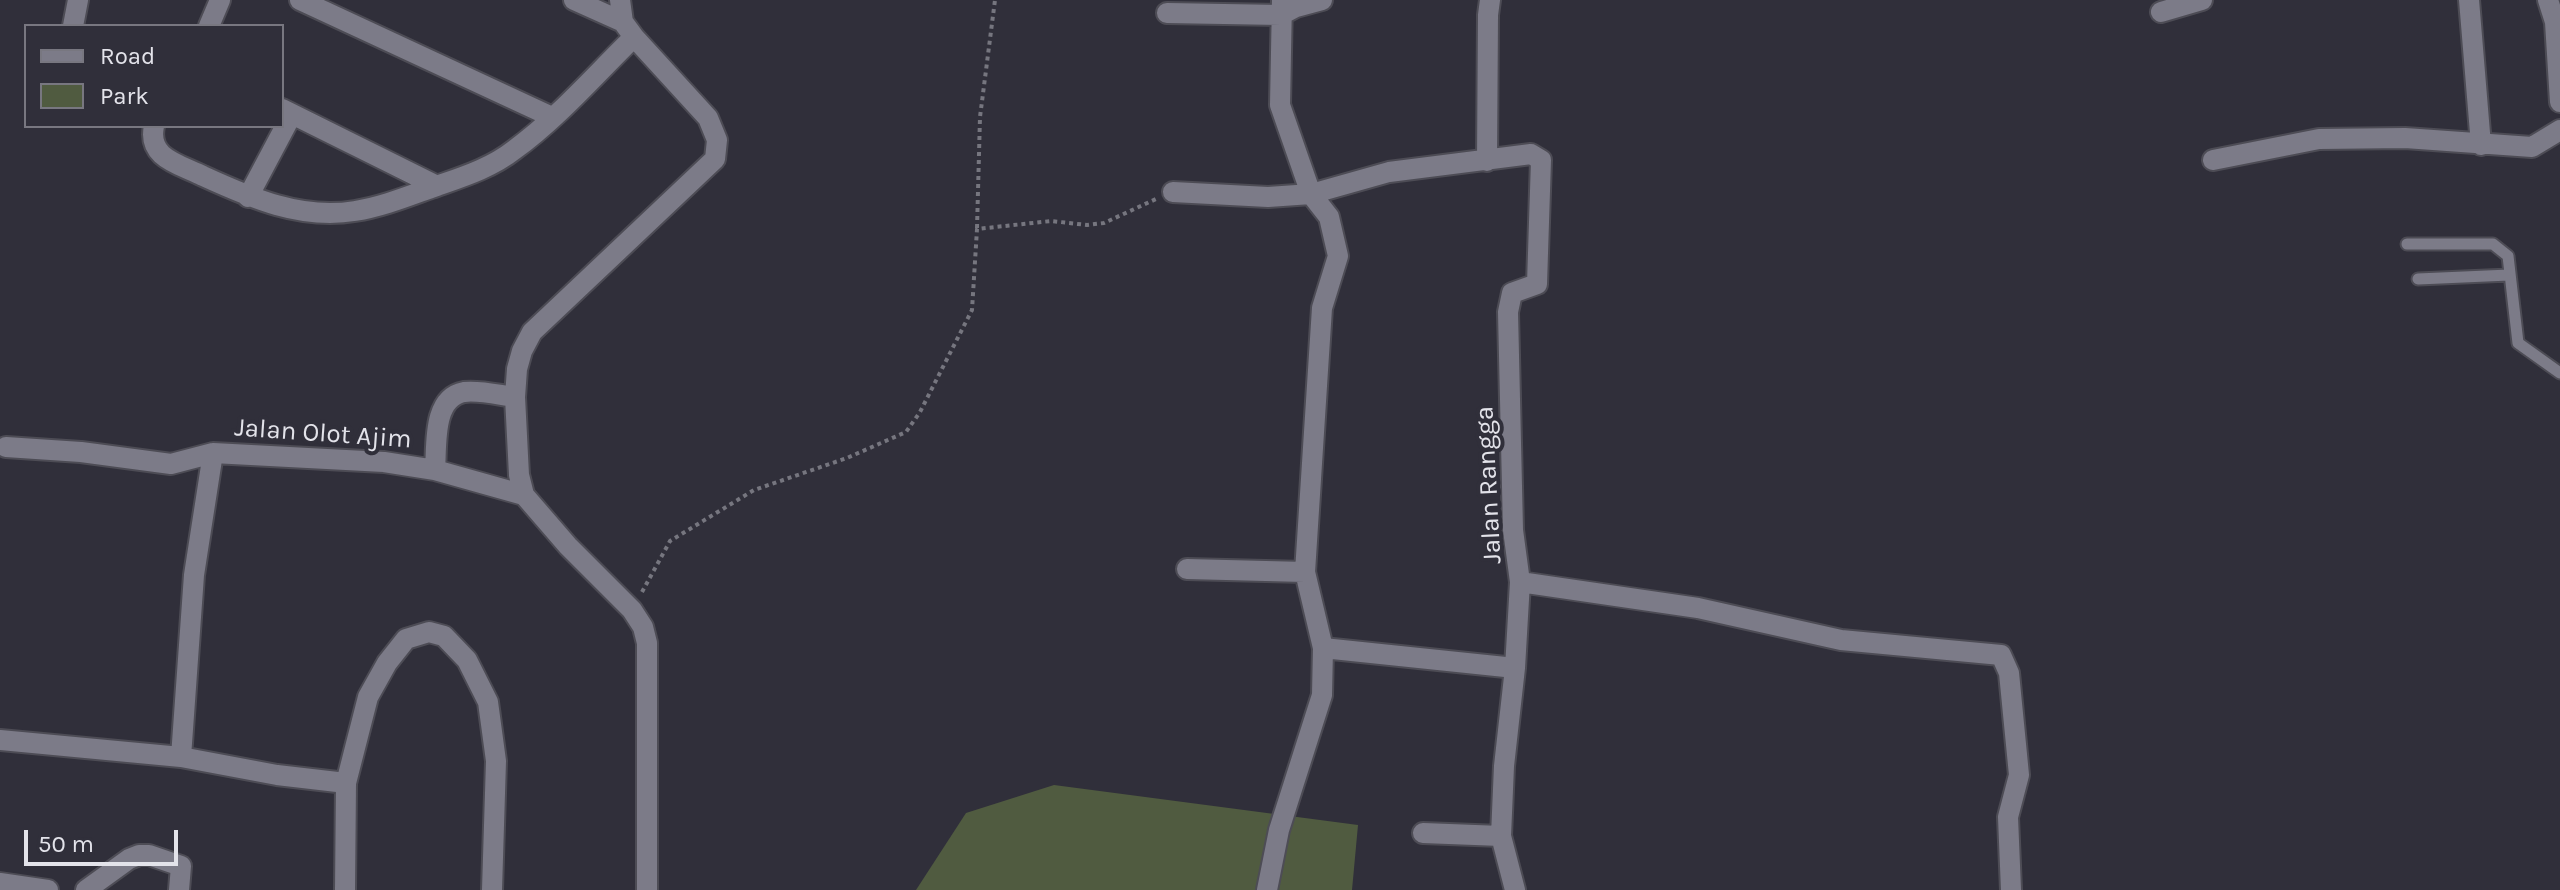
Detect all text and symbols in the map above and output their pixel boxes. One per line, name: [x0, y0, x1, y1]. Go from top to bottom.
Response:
legend: [24, 24, 284, 128]
text: Road: [100, 42, 155, 70]
text: Park: [100, 82, 149, 110]
street label: Jalan Rangga: [1469, 405, 1509, 565]
street label: Jalan Olot Ajim: [233, 412, 413, 456]
scale bar: [28, 814, 182, 864]
text: 50 m: [38, 830, 94, 858]

